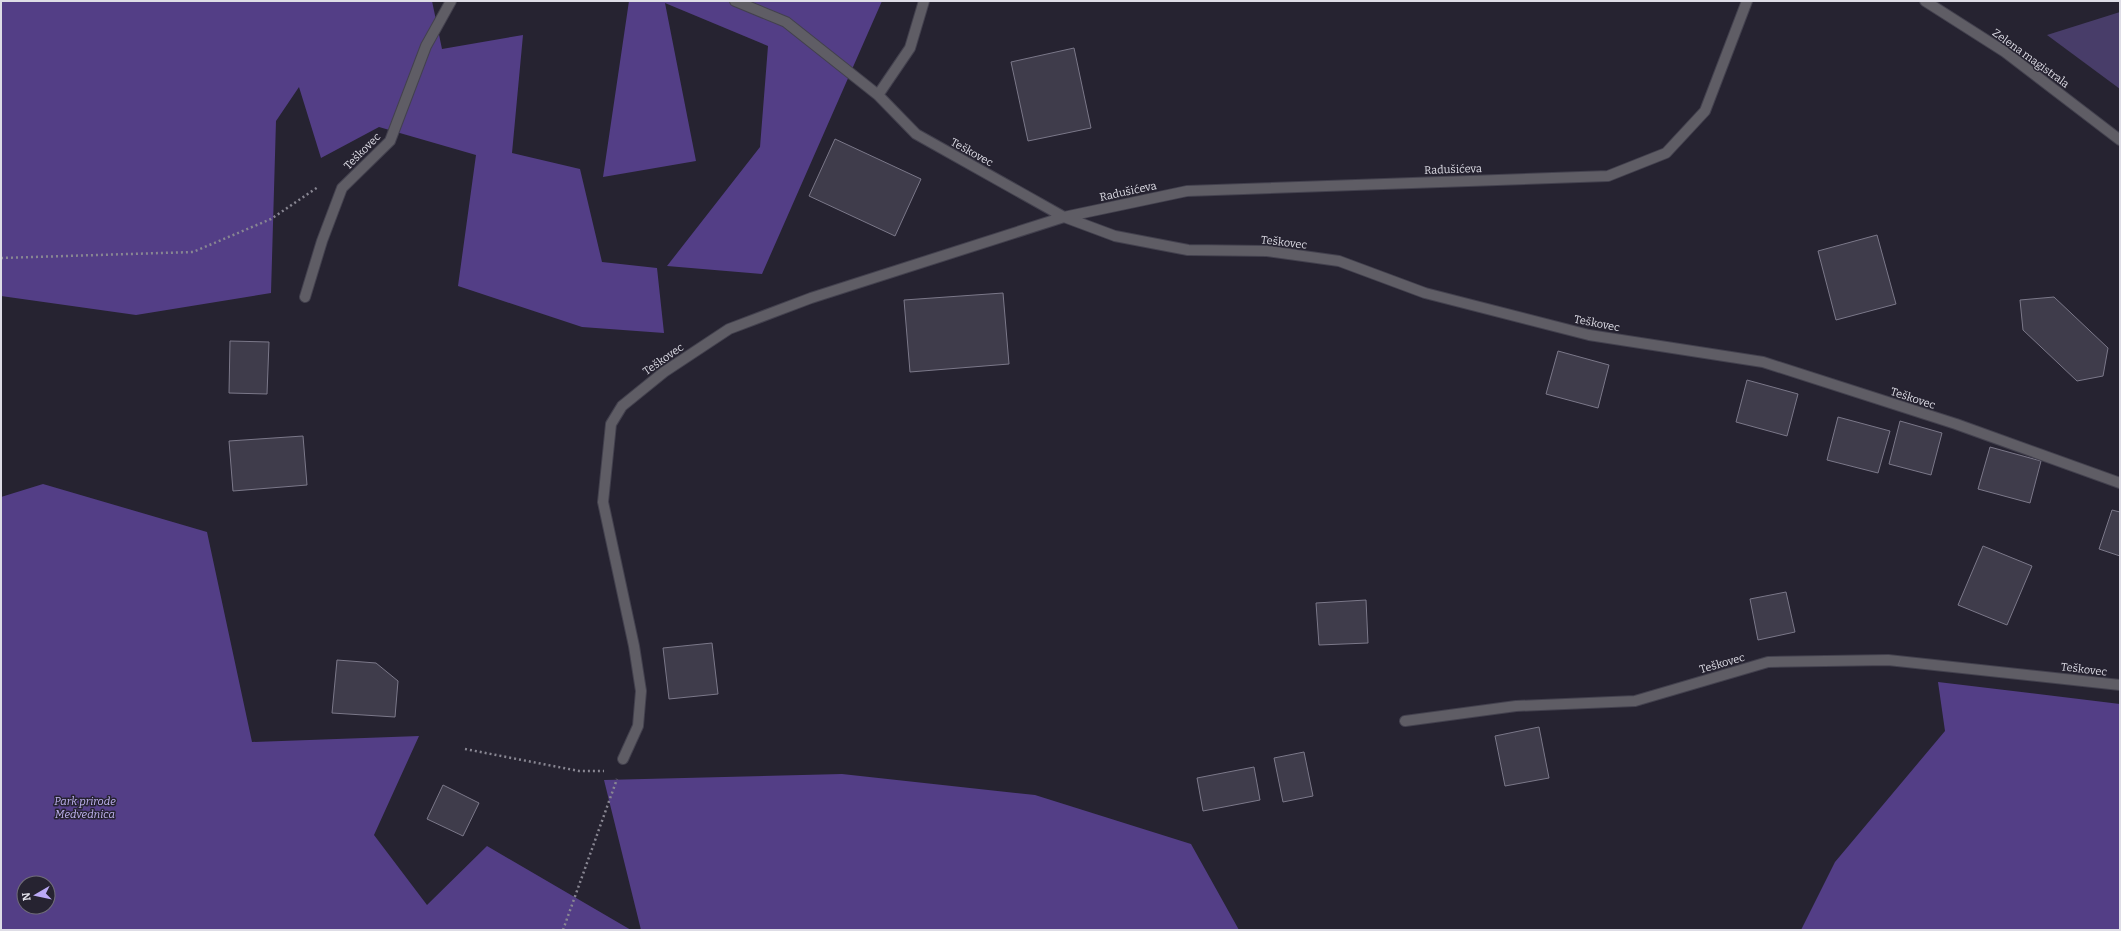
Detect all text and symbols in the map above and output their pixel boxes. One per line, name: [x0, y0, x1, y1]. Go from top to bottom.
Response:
street label: Zelena magistrala: [1990, 26, 2072, 91]
street label: Teškovec: [341, 130, 384, 172]
street label: Teškovec: [948, 135, 996, 170]
street label: Radušićeva: [1424, 162, 1482, 177]
street label: Radušićeva: [1098, 179, 1158, 204]
street label: Teškovec: [1260, 233, 1308, 252]
street label: Teškovec: [1573, 313, 1621, 334]
street label: Teškovec: [641, 341, 686, 378]
street label: Teškovec: [1889, 385, 1937, 412]
street label: Teškovec: [1698, 651, 1747, 676]
street label: Teškovec: [2060, 660, 2108, 679]
park label: Park prirode Medvednica: [54, 795, 116, 821]
north arrow: [16, 875, 56, 915]
text: N: [19, 891, 34, 902]

